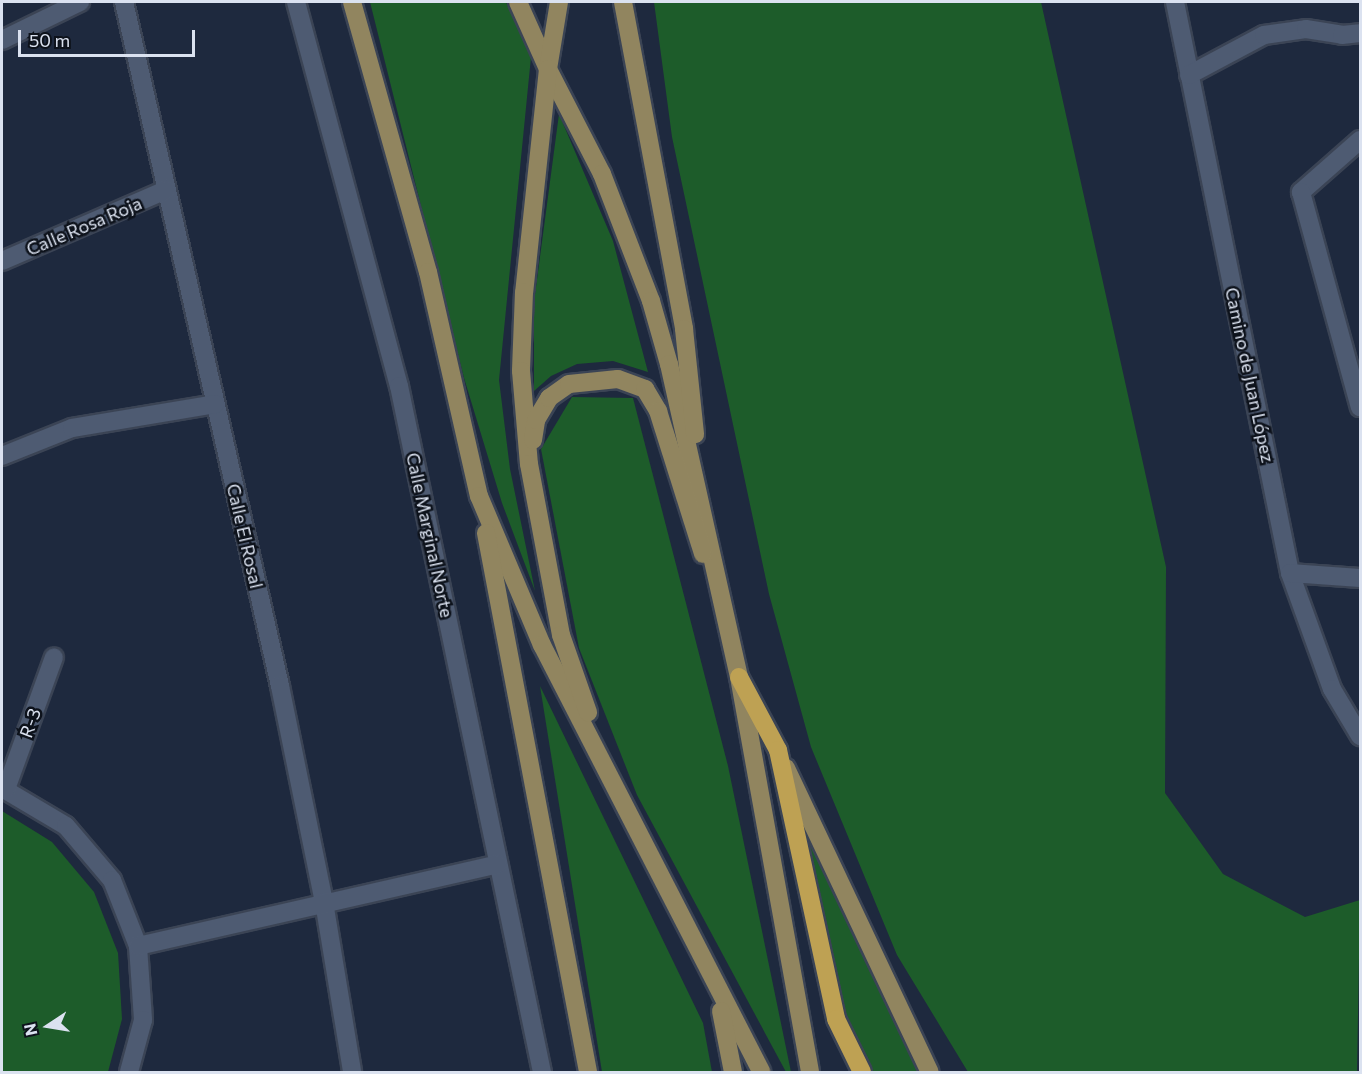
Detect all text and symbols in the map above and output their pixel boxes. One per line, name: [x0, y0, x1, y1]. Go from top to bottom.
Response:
scale bar: [21, 18, 198, 56]
text: 50 m: [29, 29, 70, 51]
street label: Calle Rosa Roja: [23, 192, 145, 260]
street label: Camino de Juan López: [1221, 285, 1279, 465]
street label: Calle Marginal Norte: [402, 451, 458, 619]
street label: Calle El Rosal: [222, 482, 268, 590]
street label: R-3: [15, 705, 45, 741]
north arrow: [18, 996, 78, 1056]
text: N: [19, 1022, 40, 1038]

